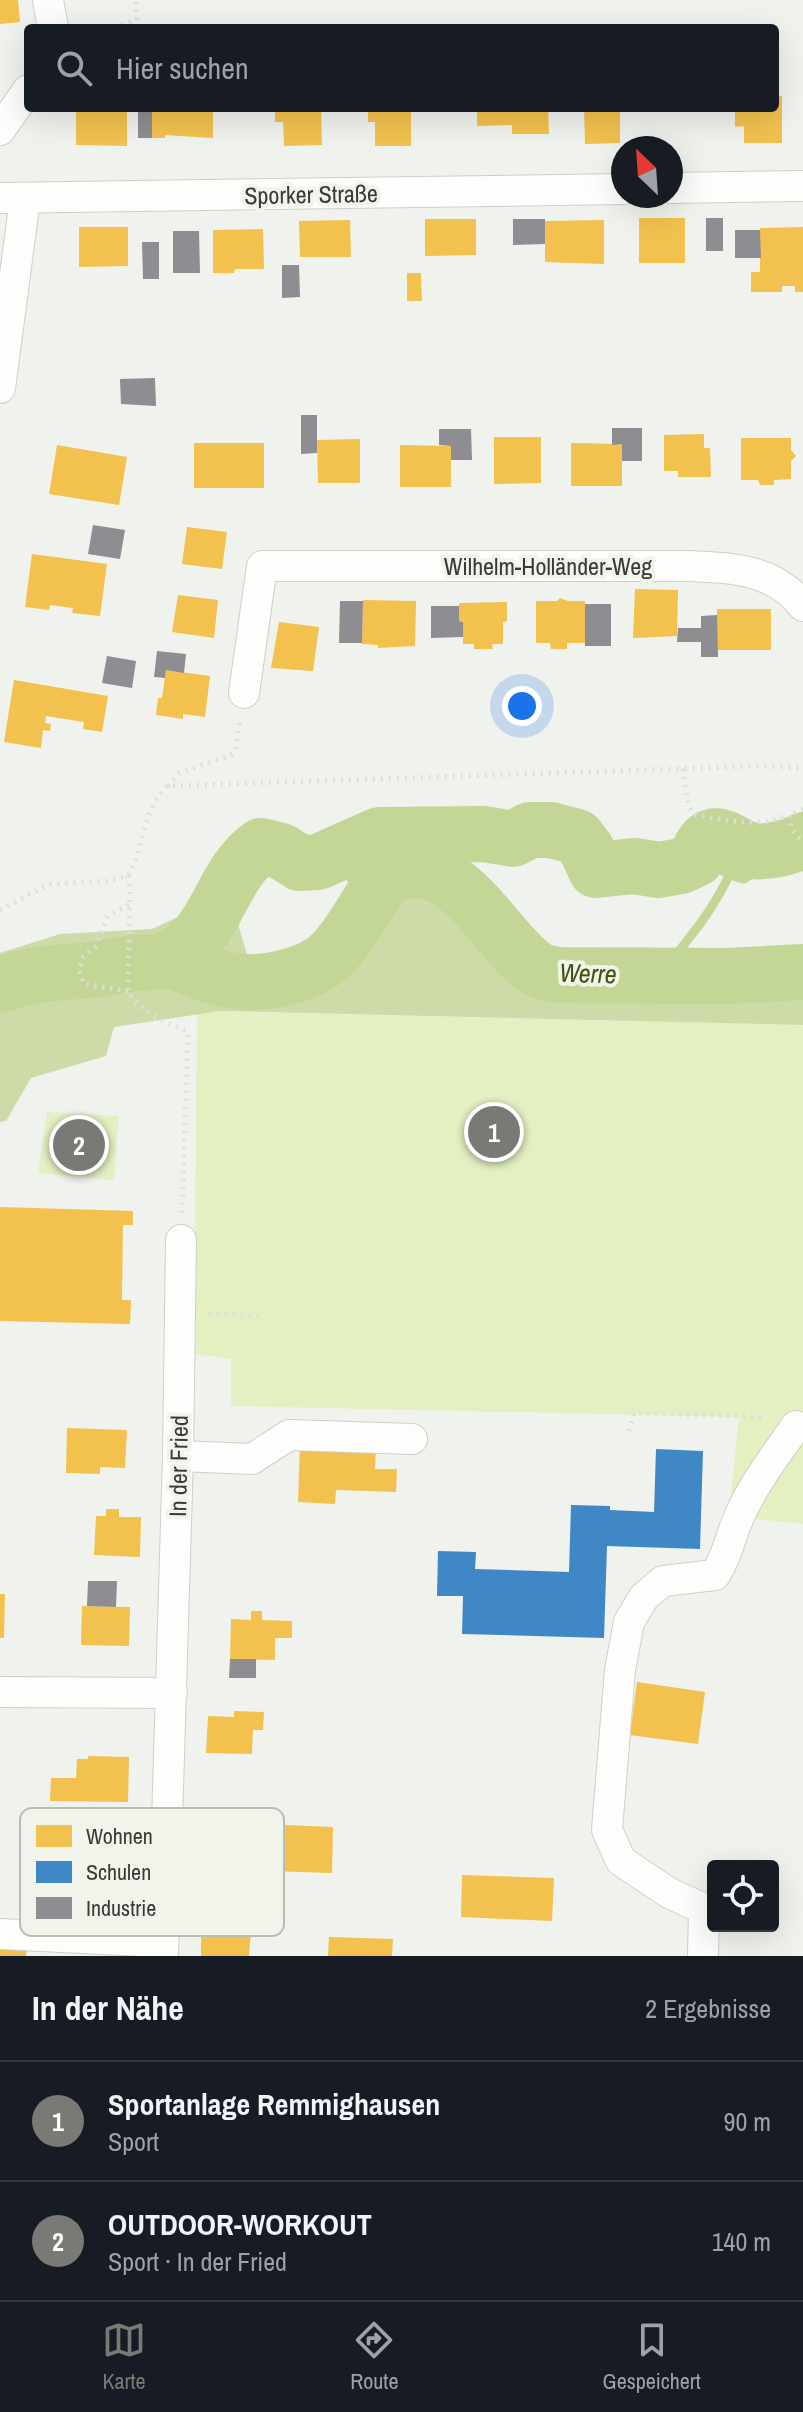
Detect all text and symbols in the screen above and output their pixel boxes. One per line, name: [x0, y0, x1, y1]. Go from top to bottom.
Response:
search box: [24, 24, 779, 112]
icon: search: [52, 46, 96, 90]
text: Hier suchen: [116, 48, 249, 88]
north arrow: [611, 136, 683, 208]
street label: Sporker Straße: [244, 177, 378, 211]
street label: Wilhelm-Holländer-Weg: [444, 550, 652, 582]
your location: [502, 686, 542, 726]
water label: Werre: [559, 955, 617, 991]
pin: 1: [468, 1102, 520, 1162]
pin: 2: [53, 1115, 105, 1175]
street label: In der Fried: [161, 1415, 195, 1517]
legend: [20, 1808, 284, 1936]
text: Wohnen: [86, 1821, 153, 1851]
text: Schulen: [86, 1857, 151, 1887]
map controls: [707, 1860, 779, 1932]
button: locate: [707, 1860, 779, 1932]
text: Industrie: [86, 1893, 156, 1923]
text: In der Nähe: [32, 1985, 184, 2031]
text: 2 Ergebnisse: [645, 1991, 771, 2026]
text: Sportanlage Remmighausen: [108, 2084, 440, 2124]
text: 1: [52, 2104, 64, 2139]
text: 90 m: [724, 2104, 771, 2139]
text: Sport: [108, 2124, 159, 2159]
text: OUTDOOR-WORKOUT: [108, 2204, 372, 2244]
text: 2: [52, 2224, 64, 2259]
text: 140 m: [712, 2224, 771, 2259]
text: Sport · In der Fried: [108, 2244, 287, 2279]
tab: Karte: [102, 2318, 146, 2396]
tab: Route: [350, 2318, 398, 2396]
tab: Gespeichert: [603, 2318, 701, 2396]

